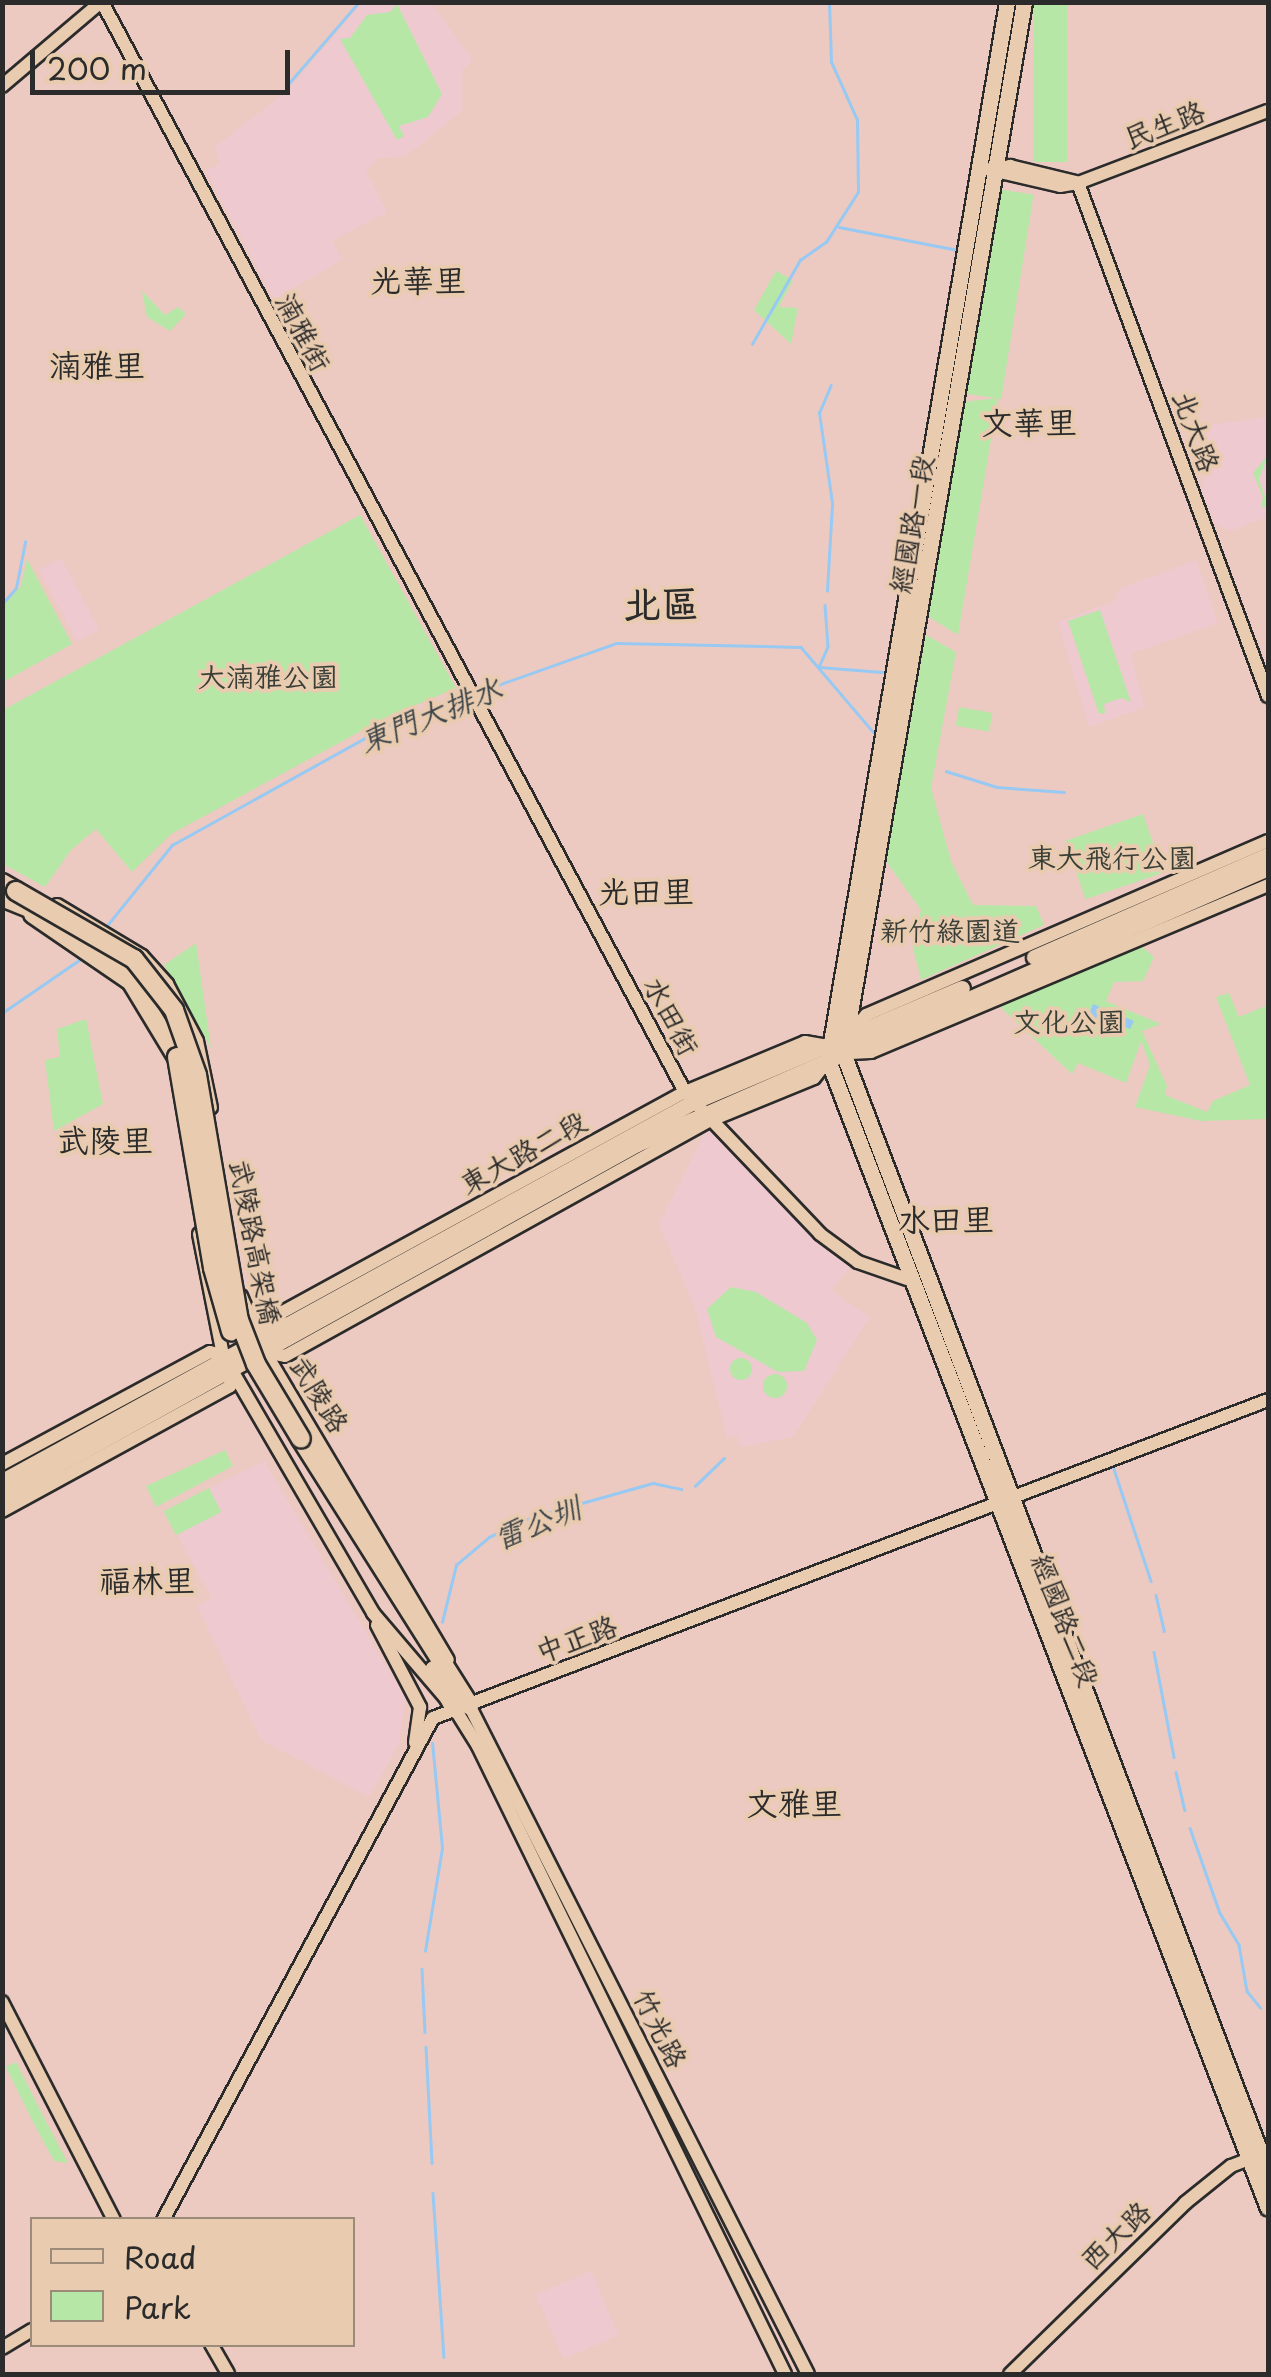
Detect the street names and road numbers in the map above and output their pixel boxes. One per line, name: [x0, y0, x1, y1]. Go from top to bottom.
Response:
street label: 民生路: [1119, 93, 1209, 155]
street label: 湳雅街: [269, 287, 339, 377]
street label: 北大路: [1167, 386, 1227, 476]
street label: 經國路一段: [882, 452, 940, 596]
street label: 水田街: [637, 971, 707, 1061]
street label: 東大路二段: [454, 1103, 592, 1201]
street label: 武陵路高架橋: [223, 1156, 289, 1328]
street label: 武陵路: [283, 1349, 357, 1439]
street label: 經國路二段: [1025, 1549, 1107, 1691]
street label: 中正路: [531, 1608, 621, 1668]
street label: 竹光路: [627, 1983, 695, 2073]
street label: 西大路: [1073, 2194, 1157, 2276]

